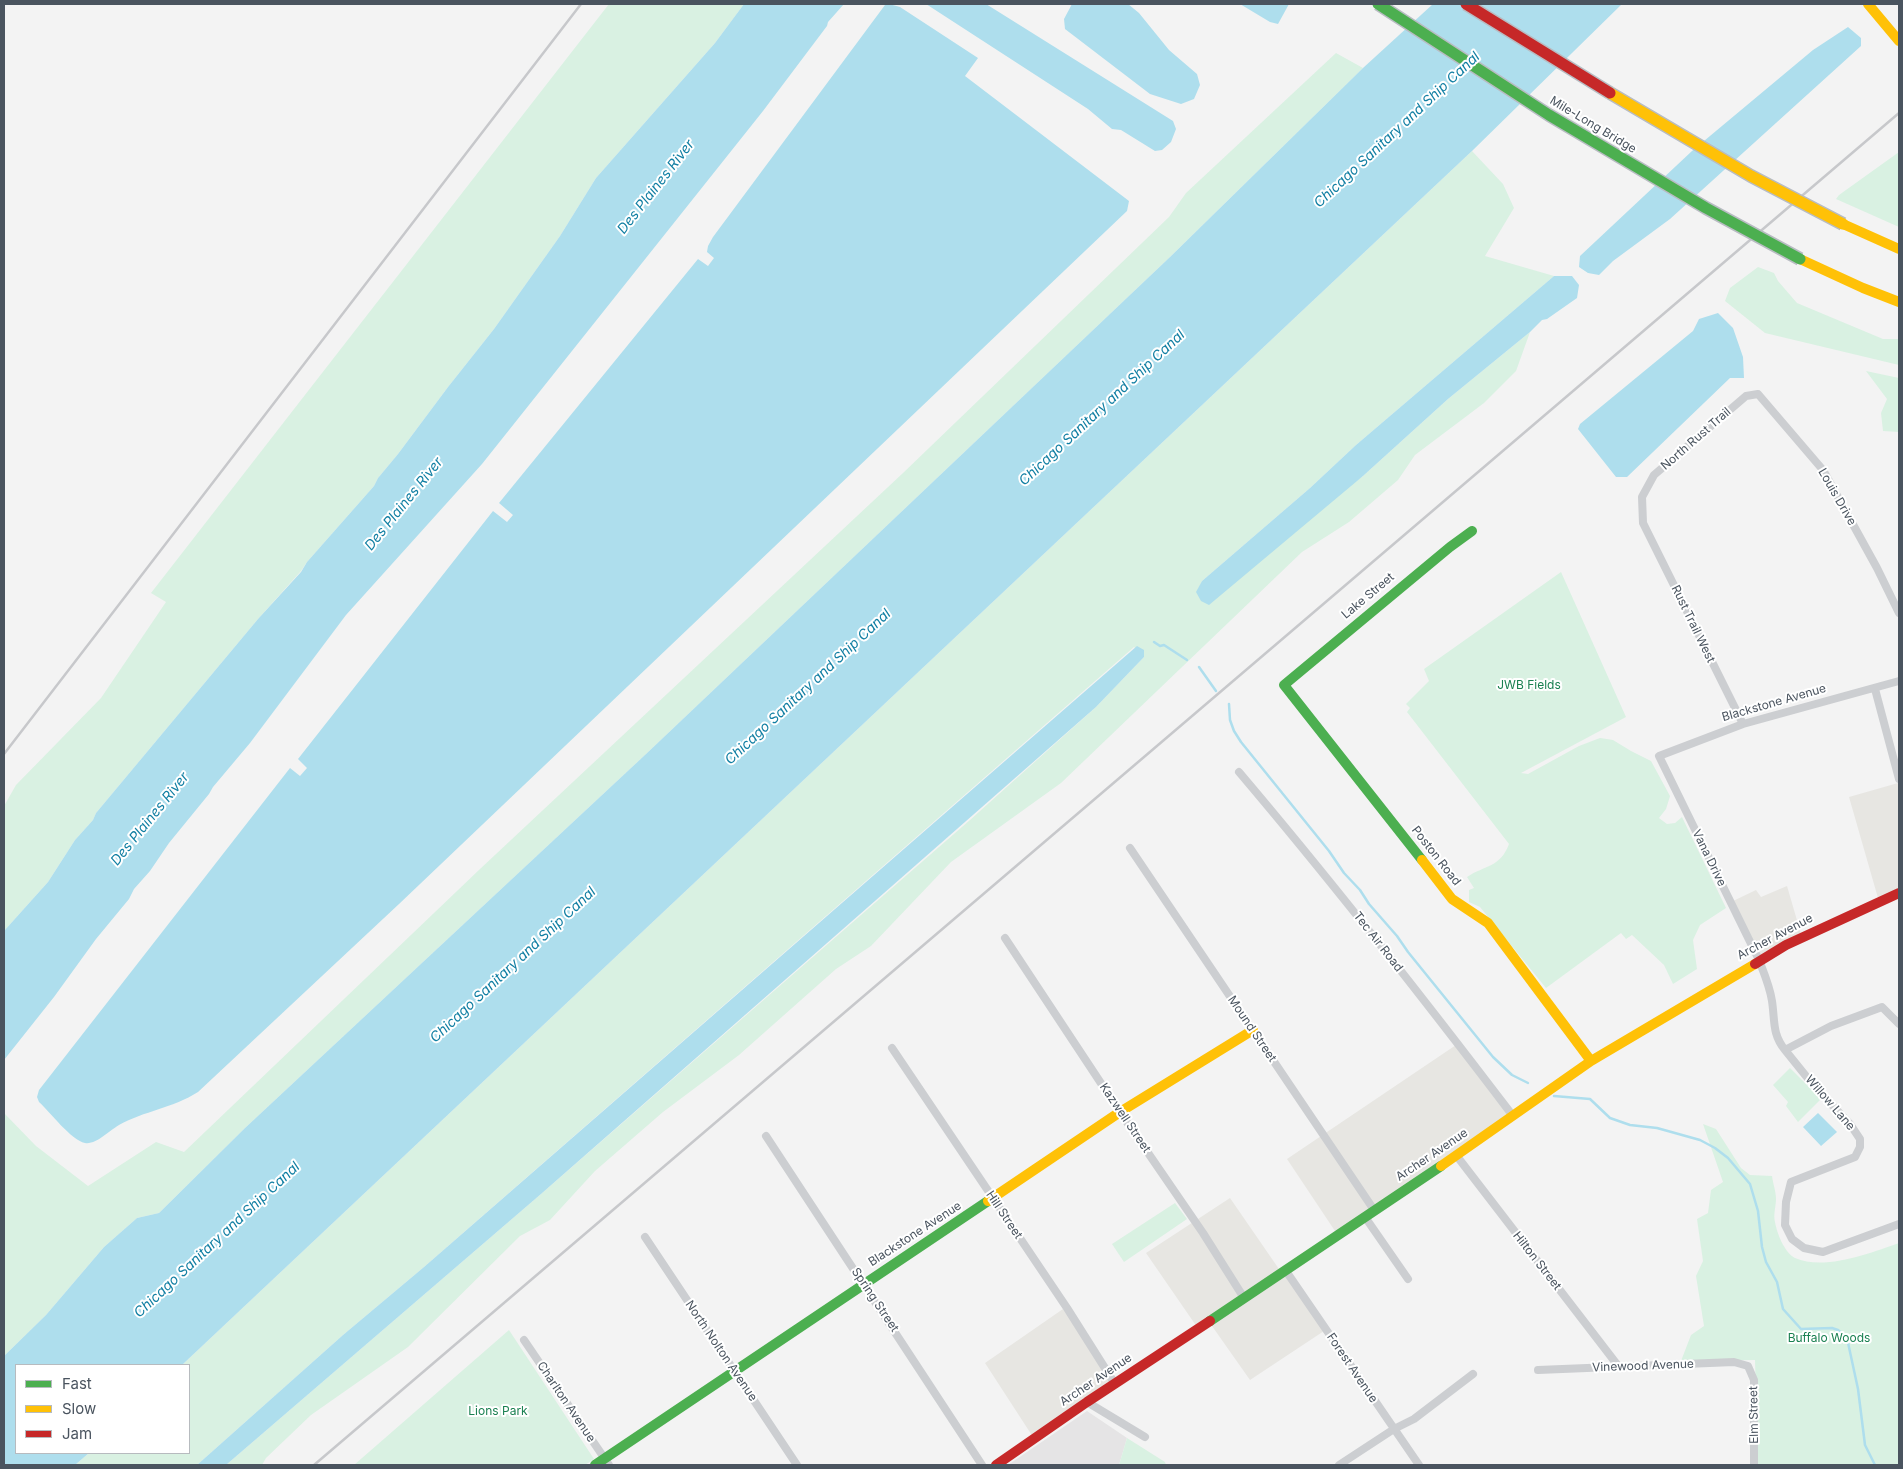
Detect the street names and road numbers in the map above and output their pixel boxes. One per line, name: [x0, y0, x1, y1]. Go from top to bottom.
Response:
street label: Mile-Long Bridge: [1547, 94, 1639, 156]
street label: North Rust Trail: [1658, 405, 1734, 473]
street label: Louis Drive: [1815, 466, 1859, 528]
street label: Lake Street: [1339, 570, 1397, 622]
street label: Rust Trail West: [1668, 583, 1718, 665]
street label: Blackstone Avenue: [1720, 681, 1828, 725]
street label: Poston Road: [1408, 823, 1464, 889]
street label: Vana Drive: [1689, 827, 1729, 889]
street label: Tec Air Road: [1350, 909, 1406, 975]
street label: Archer Avenue: [1735, 911, 1815, 963]
street label: Mound Street: [1225, 993, 1279, 1065]
street label: Willow Lane: [1802, 1072, 1858, 1134]
street label: Kazwell Street: [1096, 1080, 1154, 1156]
street label: Archer Avenue: [1393, 1126, 1471, 1184]
street label: Hill Street: [983, 1188, 1025, 1242]
street label: Blackstone Avenue: [866, 1199, 964, 1269]
street label: Hilton Street: [1510, 1229, 1564, 1293]
street label: Spring Street: [848, 1265, 902, 1335]
street label: North Nolton Avenue: [682, 1298, 760, 1404]
street label: Forest Avenue: [1323, 1330, 1381, 1406]
street label: Archer Avenue: [1057, 1351, 1135, 1409]
street label: Vinewood Avenue: [1592, 1357, 1694, 1375]
street label: Charlton Avenue: [534, 1359, 598, 1445]
street label: Elm Street: [1746, 1386, 1762, 1444]

